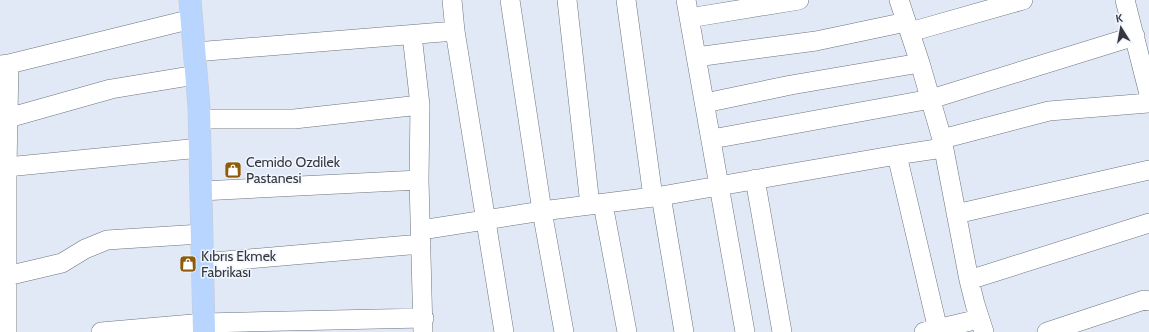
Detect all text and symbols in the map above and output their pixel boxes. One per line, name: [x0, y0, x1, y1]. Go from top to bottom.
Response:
north arrow: [1101, 8, 1141, 48]
text: K: [1114, 11, 1124, 26]
place label: Cemido Ozdilek Pastanesi: [246, 153, 341, 187]
shop icon: Cemido Ozdilek Pastanesi: [223, 160, 243, 180]
place label: Kıbrıs Ekmek Fabrikası: [201, 247, 277, 281]
shop icon: Kıbrıs Ekmek Fabrikası: [178, 254, 198, 274]

